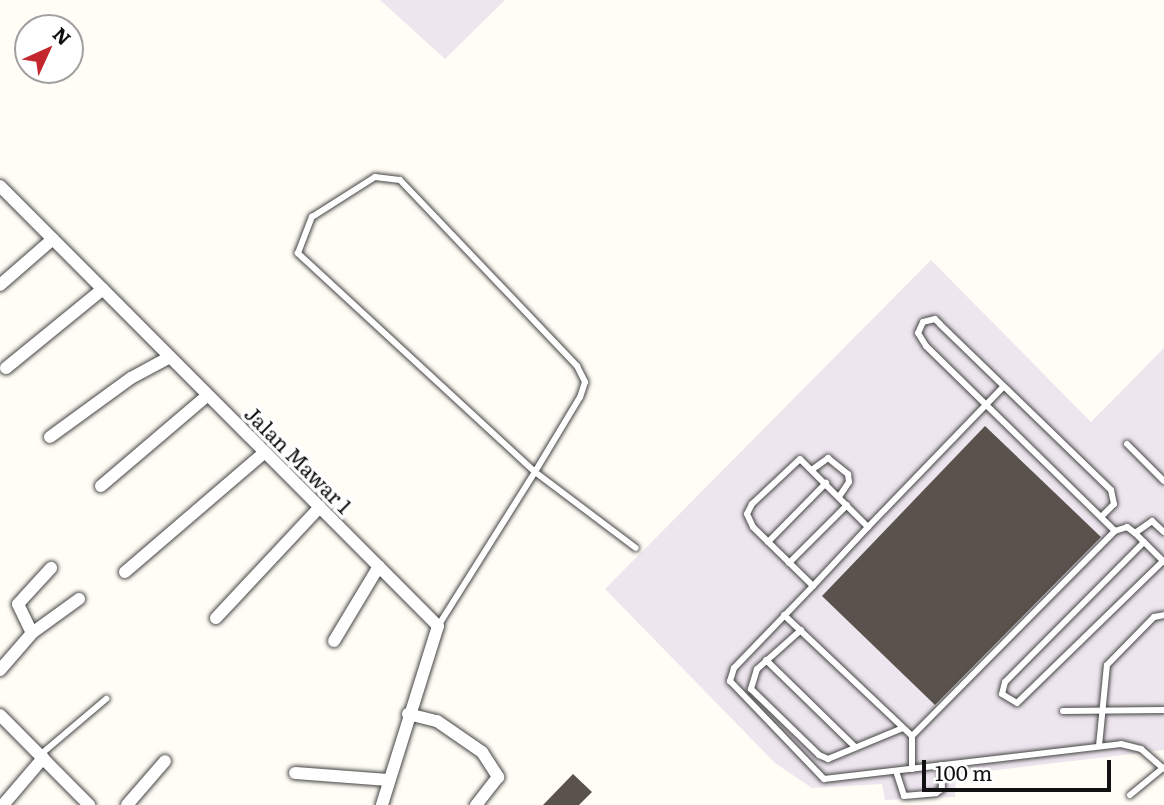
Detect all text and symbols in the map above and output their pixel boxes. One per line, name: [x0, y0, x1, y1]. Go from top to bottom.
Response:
north arrow: [14, 14, 84, 84]
text: N: [47, 20, 78, 51]
street label: Jalan Mawar 1: [240, 400, 358, 518]
scale bar: [926, 746, 1115, 790]
text: 100 m: [935, 756, 992, 787]

